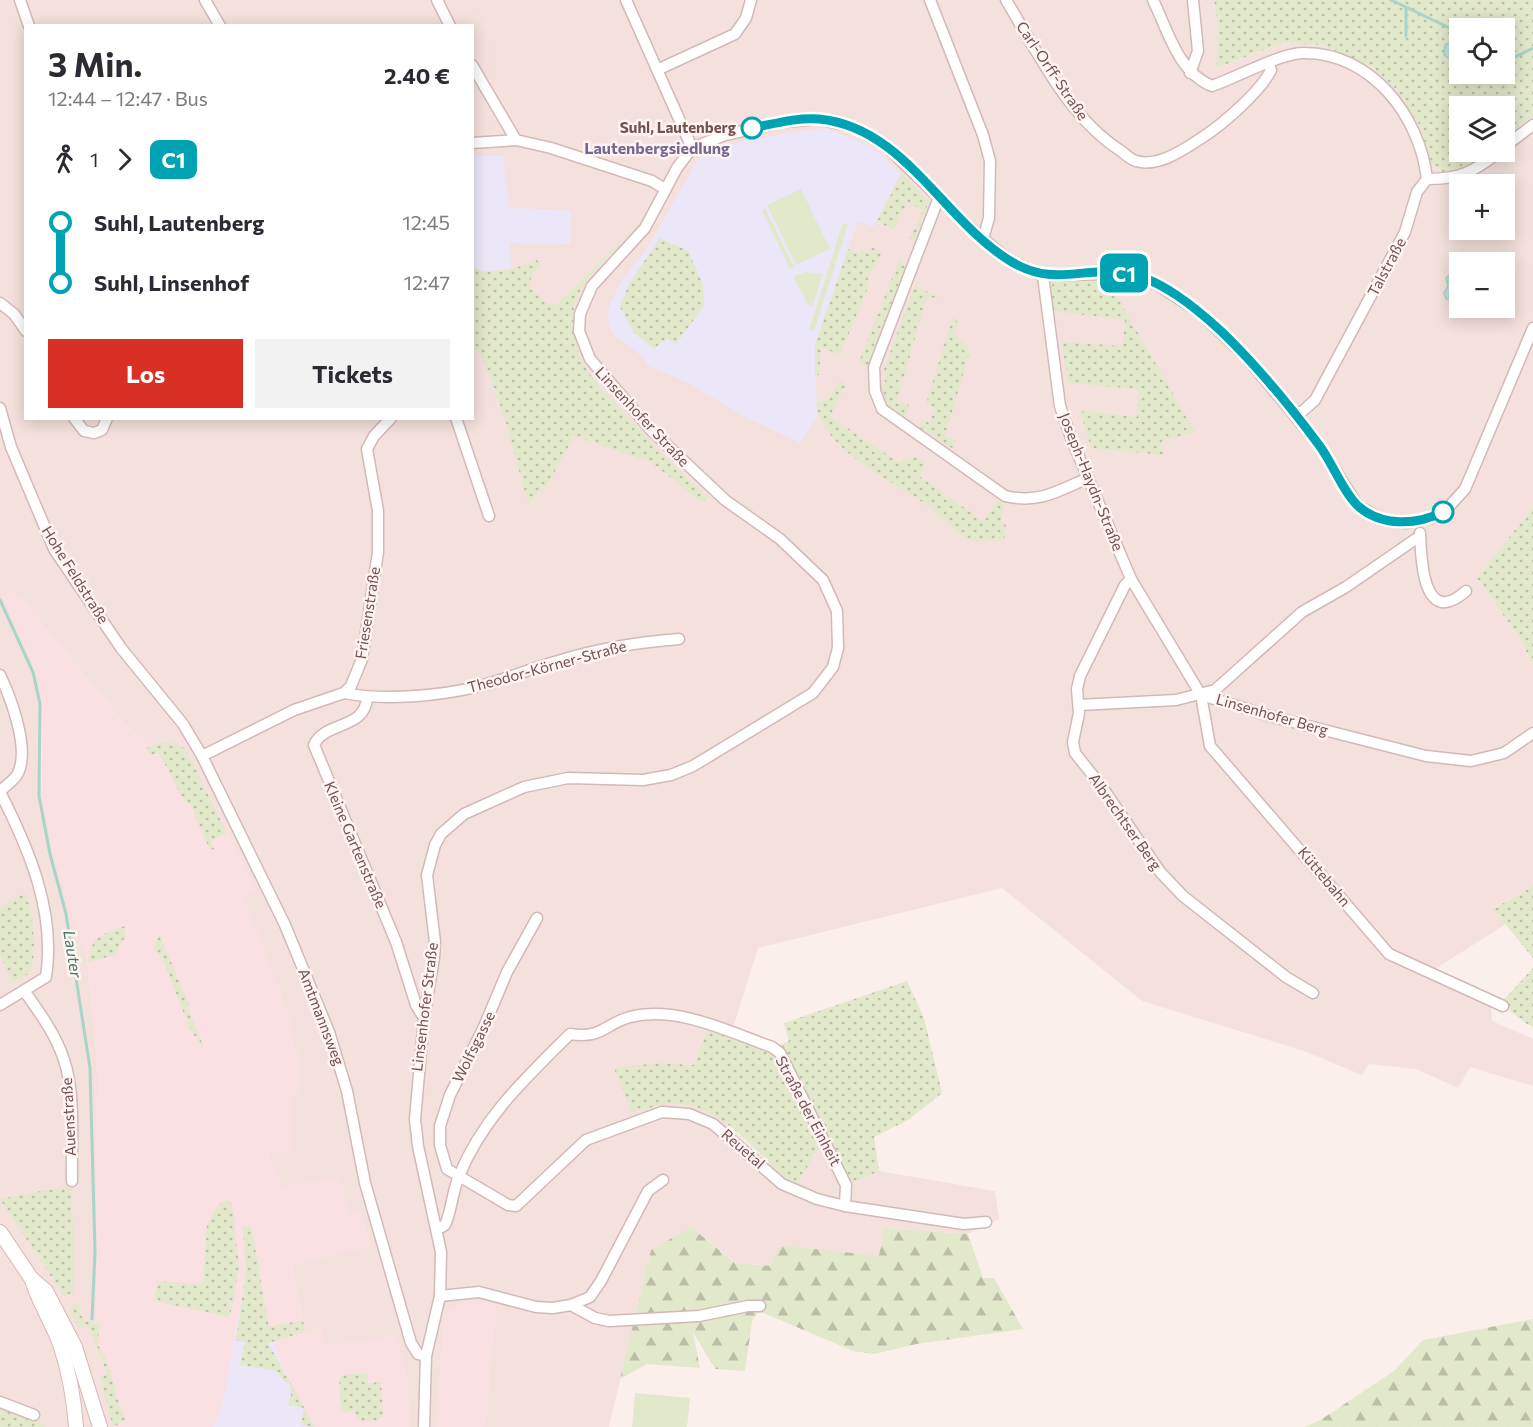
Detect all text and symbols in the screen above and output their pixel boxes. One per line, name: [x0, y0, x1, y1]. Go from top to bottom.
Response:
street label: Carl-Orff-Straße: [1013, 18, 1093, 123]
map controls: [1449, 18, 1515, 318]
button: locate: [1449, 18, 1515, 84]
text: 3 Min.: [48, 43, 142, 84]
text: 2.40 €: [384, 62, 450, 89]
text: 12:44 – 12:47 · Bus: [48, 86, 208, 110]
button: layers: [1449, 96, 1515, 162]
marker: Suhl, Lautenberg: [741, 117, 763, 139]
place label: Suhl, Lautenberg: [620, 118, 736, 136]
district label: Lautenbergsiedlung: [584, 138, 730, 157]
icon: walk: [48, 143, 81, 176]
icon: forward: [108, 143, 141, 176]
text: 1: [90, 147, 99, 171]
text: C1: [162, 147, 185, 172]
button: +: [1449, 174, 1515, 240]
text: Suhl, Lautenberg: [94, 209, 264, 236]
text: 12:45: [402, 210, 450, 234]
street label: Talstraße: [1363, 234, 1409, 299]
button: −: [1449, 252, 1515, 318]
line badge: C1: [1097, 254, 1151, 292]
text: C1: [1112, 261, 1136, 286]
text: Suhl, Linsenhof: [94, 269, 249, 296]
text: 12:47: [403, 270, 450, 294]
button: Los: [48, 339, 243, 408]
button: Tickets: [255, 339, 450, 408]
street label: Linsenhofer Straße: [592, 363, 694, 470]
street label: Joseph-Haydn-Straße: [1056, 410, 1128, 553]
unlabelled marker: [1432, 501, 1454, 523]
street label: Hohe Feldstraße: [39, 522, 113, 627]
street label: Friesenstraße: [351, 565, 383, 660]
street label: Theodor-Körner-Straße: [465, 636, 628, 696]
street label: Linsenhofer Berg: [1214, 689, 1330, 739]
street label: Albrechtser Berg: [1086, 770, 1166, 873]
street label: Kleine Gartenstraße: [321, 778, 391, 911]
street label: Küttebahn: [1295, 843, 1355, 910]
water label: Lauter: [60, 929, 87, 980]
street label: Linsenhofer Straße: [407, 941, 441, 1072]
street label: Amtmannsweg: [295, 966, 349, 1068]
street label: Wolfsgasse: [448, 1008, 498, 1085]
street label: Straße der Einheit: [772, 1053, 845, 1168]
street label: Auenstraße: [57, 1077, 79, 1157]
street label: Reuetal: [718, 1125, 769, 1172]

